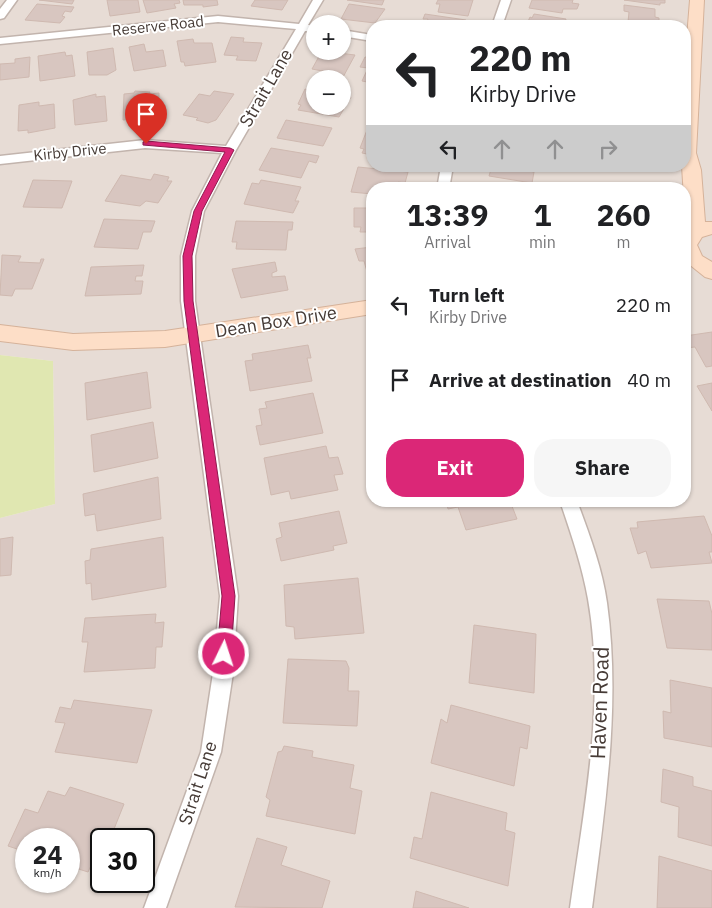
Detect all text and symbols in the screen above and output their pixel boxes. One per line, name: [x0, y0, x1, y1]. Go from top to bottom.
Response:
street label: Reserve Road: [111, 11, 205, 40]
map controls: [306, 15, 351, 115]
button: +: [306, 15, 351, 60]
text: 220 m: [469, 35, 572, 81]
icon: left: [386, 40, 451, 105]
street label: Strait Lane: [234, 44, 297, 131]
button: −: [306, 70, 351, 115]
text: Kirby Drive: [469, 79, 576, 108]
pin: [125, 93, 167, 144]
icon: arrive: [132, 100, 160, 128]
icon: left: [435, 135, 463, 163]
icon: ahead: [488, 135, 516, 163]
icon: ahead: [541, 135, 569, 163]
icon: right: [594, 135, 622, 163]
street label: Kirby Drive: [33, 138, 107, 165]
text: 13:39: [407, 195, 488, 234]
text: 1: [533, 195, 551, 234]
text: 260: [596, 195, 650, 234]
text: Arrival: [424, 232, 471, 252]
text: min: [529, 232, 556, 252]
text: m: [616, 232, 630, 252]
text: Turn left: [429, 283, 505, 307]
icon: left: [386, 291, 414, 319]
text: 220 m: [616, 293, 671, 317]
street label: Dean Box Drive: [213, 301, 338, 342]
text: Kirby Drive: [429, 307, 507, 327]
icon: arrive: [386, 366, 414, 394]
text: Arrive at destination: [429, 368, 612, 392]
text: 40 m: [627, 368, 671, 392]
button: Exit: [386, 439, 524, 497]
button: Share: [534, 439, 671, 497]
position arrow: [197, 627, 249, 679]
street label: Haven Road: [583, 646, 615, 760]
street label: Strait Lane: [173, 738, 222, 828]
speed limit sign: 30: [90, 828, 155, 893]
text: 24: [32, 838, 63, 871]
text: km/h: [33, 865, 62, 880]

